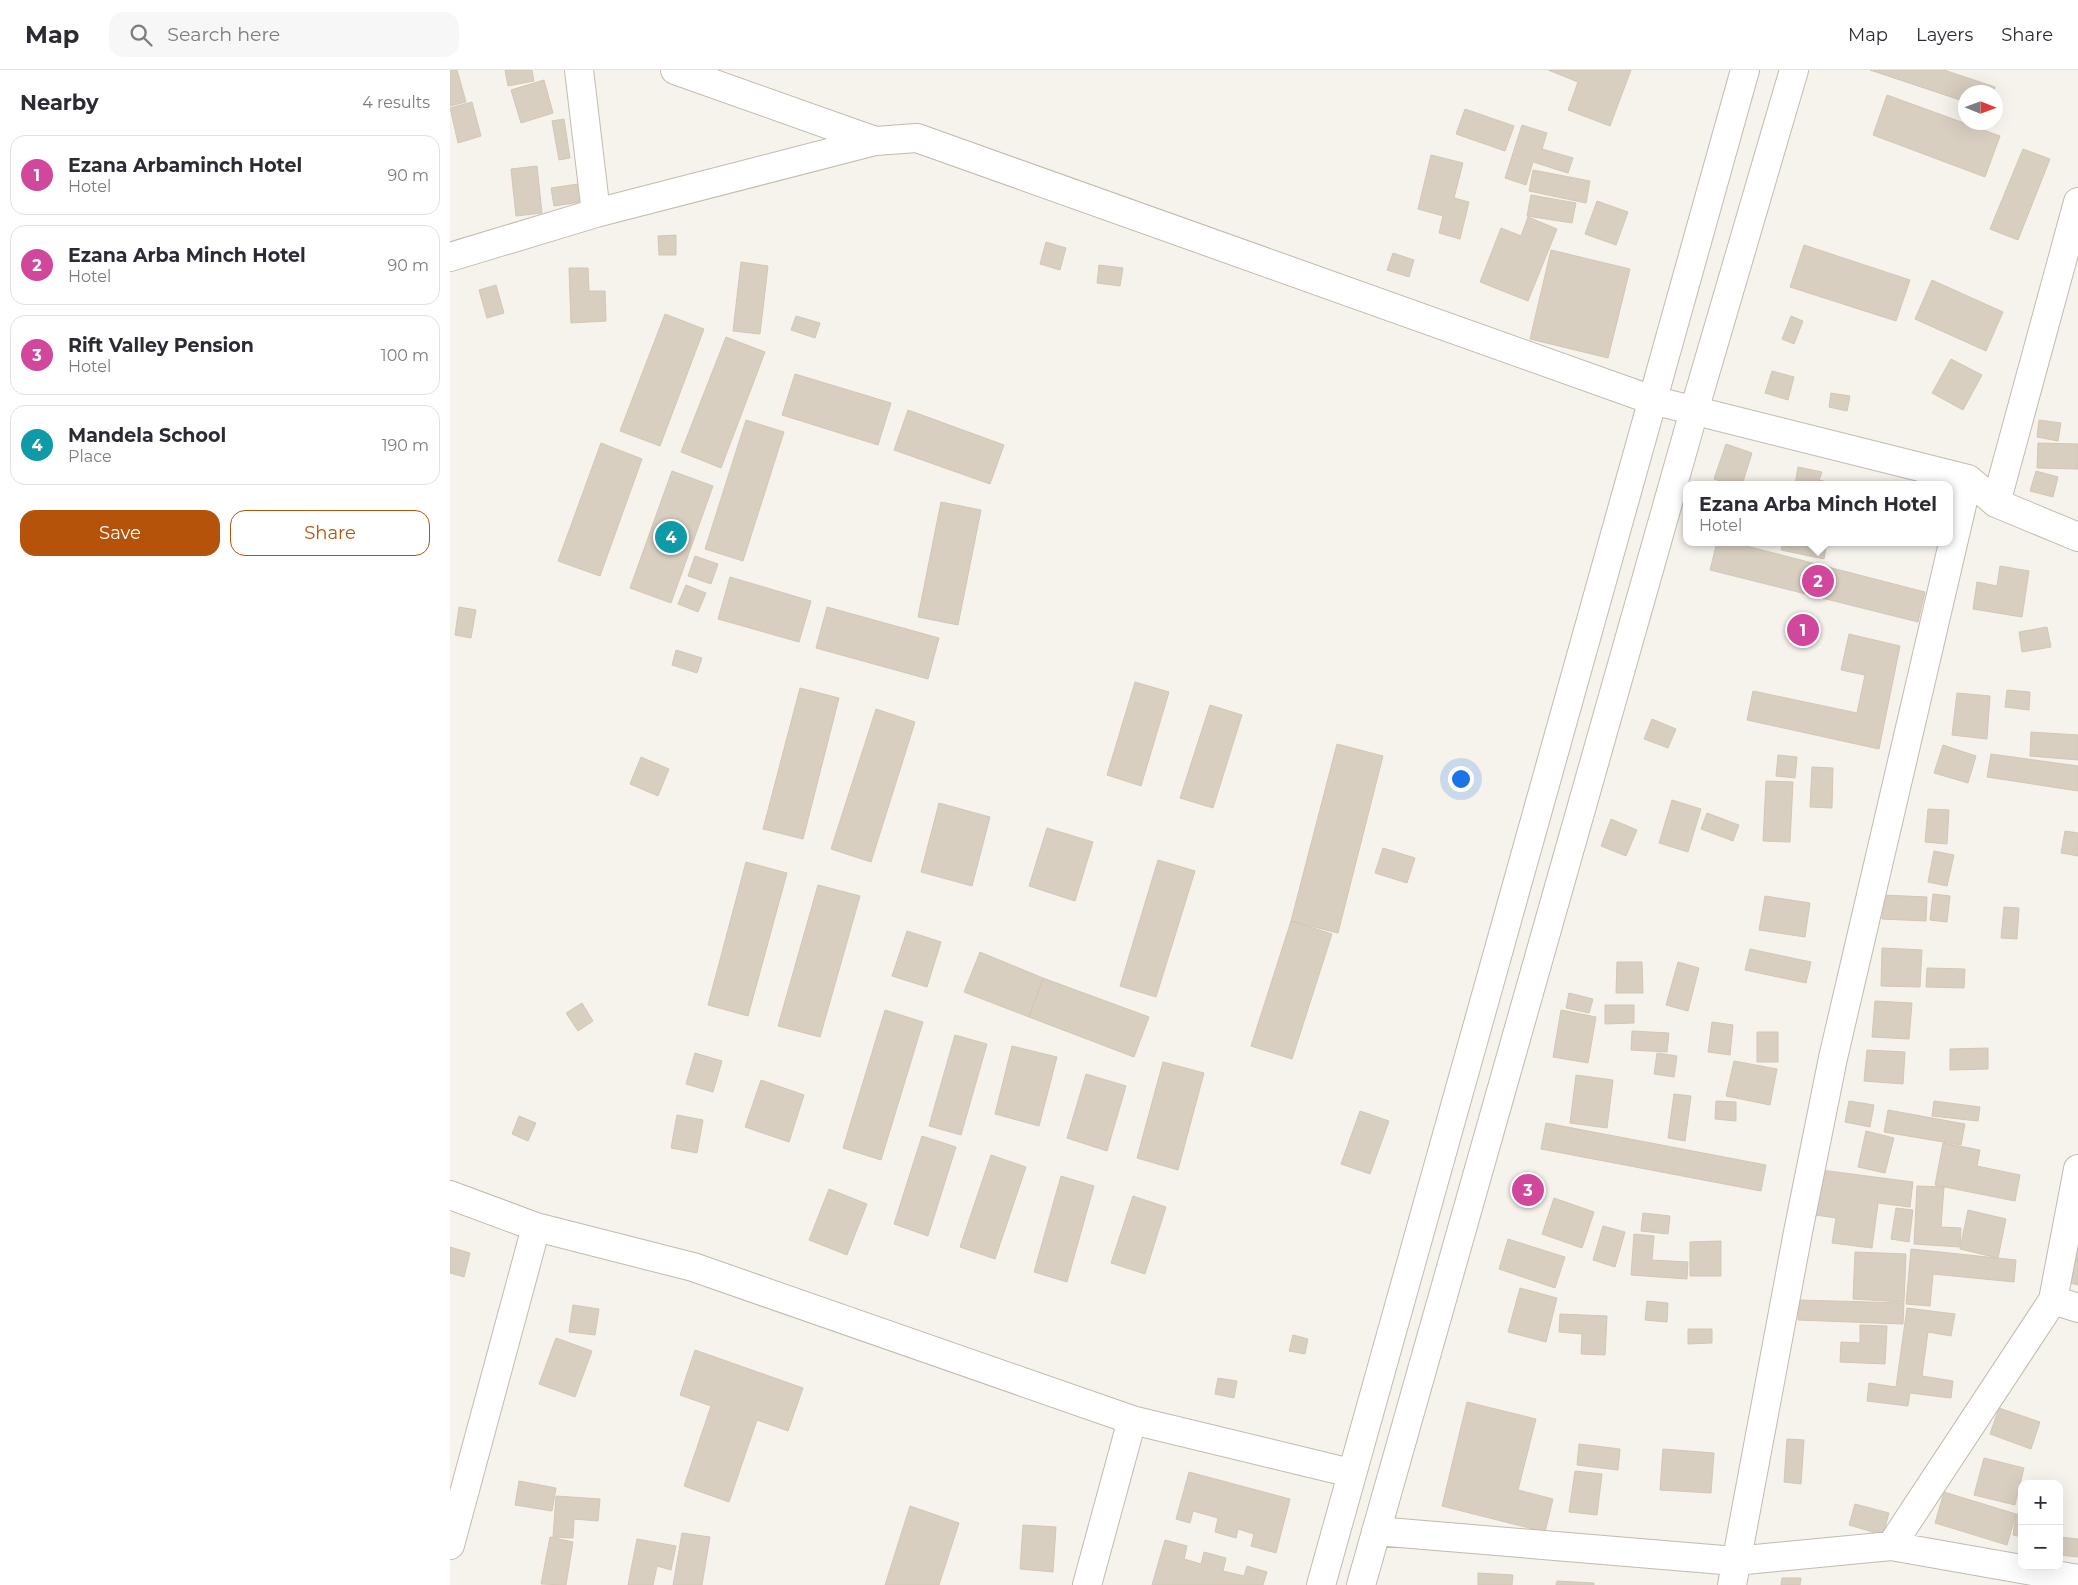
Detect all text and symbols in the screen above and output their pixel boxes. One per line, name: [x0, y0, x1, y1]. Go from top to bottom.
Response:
search box: [109, 12, 459, 57]
text: Map: [25, 20, 79, 49]
icon: search: [127, 21, 155, 49]
text: Search here: [167, 23, 280, 46]
text: Map: [1848, 24, 1888, 46]
text: Layers: [1916, 24, 1973, 46]
text: Share: [2001, 24, 2053, 46]
north arrow: [1958, 85, 2003, 130]
text: Nearby: [20, 90, 99, 115]
text: 4 results: [362, 93, 430, 112]
text: Ezana Arbaminch Hotel: [68, 154, 302, 177]
text: 1: [34, 166, 40, 185]
text: 90 m: [387, 166, 429, 185]
text: Hotel: [68, 177, 111, 196]
text: Ezana Arba Minch Hotel: [68, 244, 306, 267]
text: 2: [32, 256, 42, 275]
text: 90 m: [387, 256, 429, 275]
text: Hotel: [68, 267, 111, 286]
text: Rift Valley Pension: [68, 334, 254, 357]
text: 3: [32, 346, 42, 365]
text: 100 m: [381, 346, 429, 365]
text: Hotel: [68, 357, 111, 376]
text: Mandela School: [68, 424, 226, 447]
text: 4: [31, 436, 43, 455]
text: 190 m: [382, 436, 429, 455]
text: Place: [68, 447, 112, 466]
popup: [1683, 481, 1953, 546]
text: Ezana Arba Minch Hotel: [1699, 493, 1937, 516]
button: Save: [20, 510, 220, 556]
button: Share: [230, 510, 430, 556]
text: Hotel: [1699, 516, 1742, 535]
pin: 4: [655, 518, 687, 556]
pin: 2: [1802, 562, 1834, 600]
pin: 1: [1787, 611, 1819, 649]
your location: [1448, 766, 1474, 792]
pin: 3: [1512, 1171, 1544, 1209]
map controls: [2018, 1480, 2063, 1570]
button: +: [2018, 1480, 2063, 1525]
button: −: [2018, 1525, 2063, 1570]

